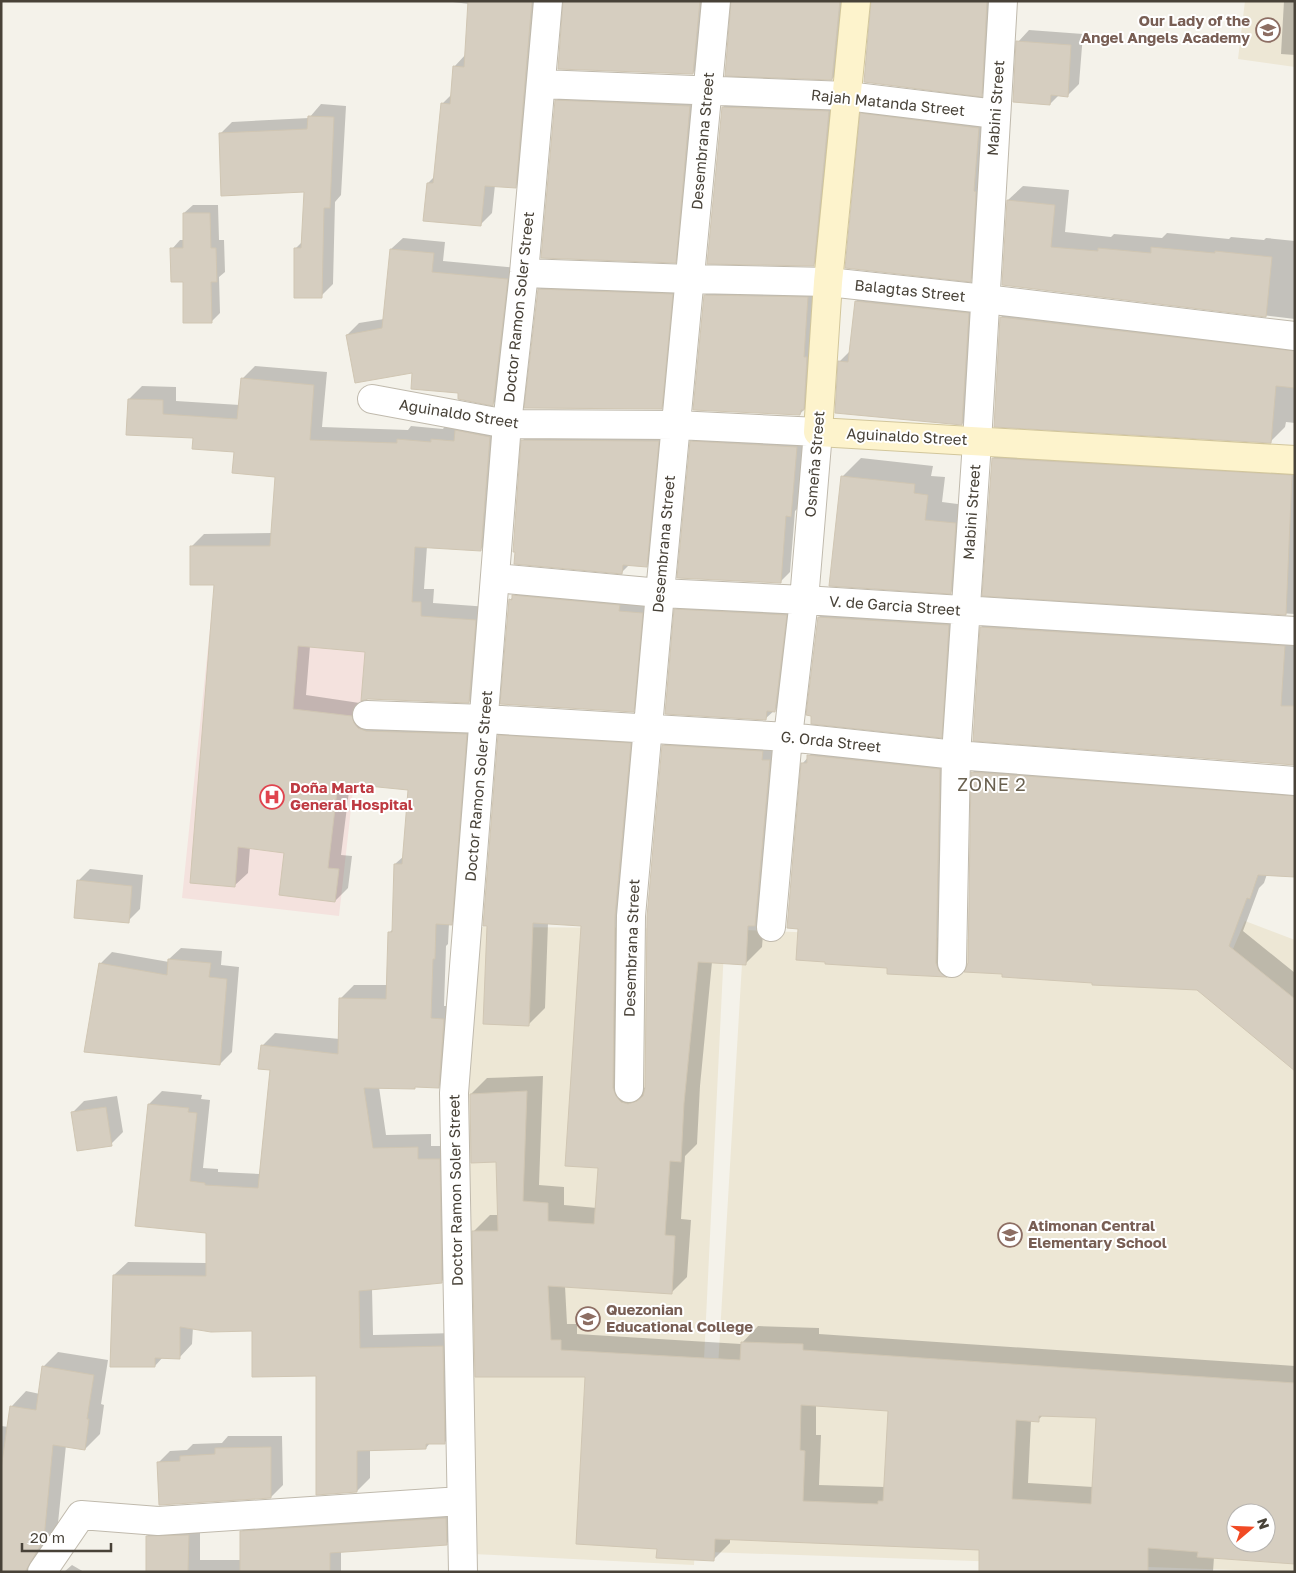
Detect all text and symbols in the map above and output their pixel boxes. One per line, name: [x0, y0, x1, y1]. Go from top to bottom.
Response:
place label: Our Lady of the Angel Angels Academy: [1081, 11, 1250, 46]
school or university icon: Our Lady of the Angel Angels Academy: [1255, 17, 1281, 43]
street label: Mabini Street: [983, 59, 1007, 156]
street label: Desembrana Street: [687, 71, 717, 211]
street label: Rajah Matanda Street: [810, 85, 966, 119]
street label: Doctor Ramon Soler Street: [499, 210, 537, 403]
street label: Balagtas Street: [854, 275, 967, 305]
street label: Aguinaldo Street: [398, 395, 520, 431]
street label: Osmeña Street: [800, 410, 828, 518]
street label: Aguinaldo Street: [846, 424, 968, 448]
street label: Mabini Street: [959, 463, 983, 560]
street label: Desembrana Street: [648, 474, 678, 614]
street label: V. de Garcia Street: [829, 591, 961, 619]
street label: Doctor Ramon Soler Street: [461, 689, 495, 882]
street label: G. Orda Street: [780, 727, 882, 755]
district label: ZONE 2: [957, 773, 1027, 795]
place label: Doña Marta General Hospital: [290, 778, 413, 813]
hospital icon: Doña Marta General Hospital: [259, 784, 285, 810]
street label: Desembrana Street: [620, 878, 642, 1017]
street label: Doctor Ramon Soler Street: [444, 1094, 466, 1286]
place label: Atimonan Central Elementary School: [1028, 1216, 1167, 1251]
school or university icon: Atimonan Central Elementary School: [997, 1222, 1023, 1248]
place label: Quezonian Educational College: [606, 1300, 753, 1335]
school or university icon: Quezonian Educational College: [575, 1306, 601, 1332]
north arrow: [1226, 1503, 1276, 1553]
text: N: [1254, 1516, 1274, 1531]
scale bar: [22, 1520, 111, 1552]
text: 20 m: [30, 1528, 65, 1546]

